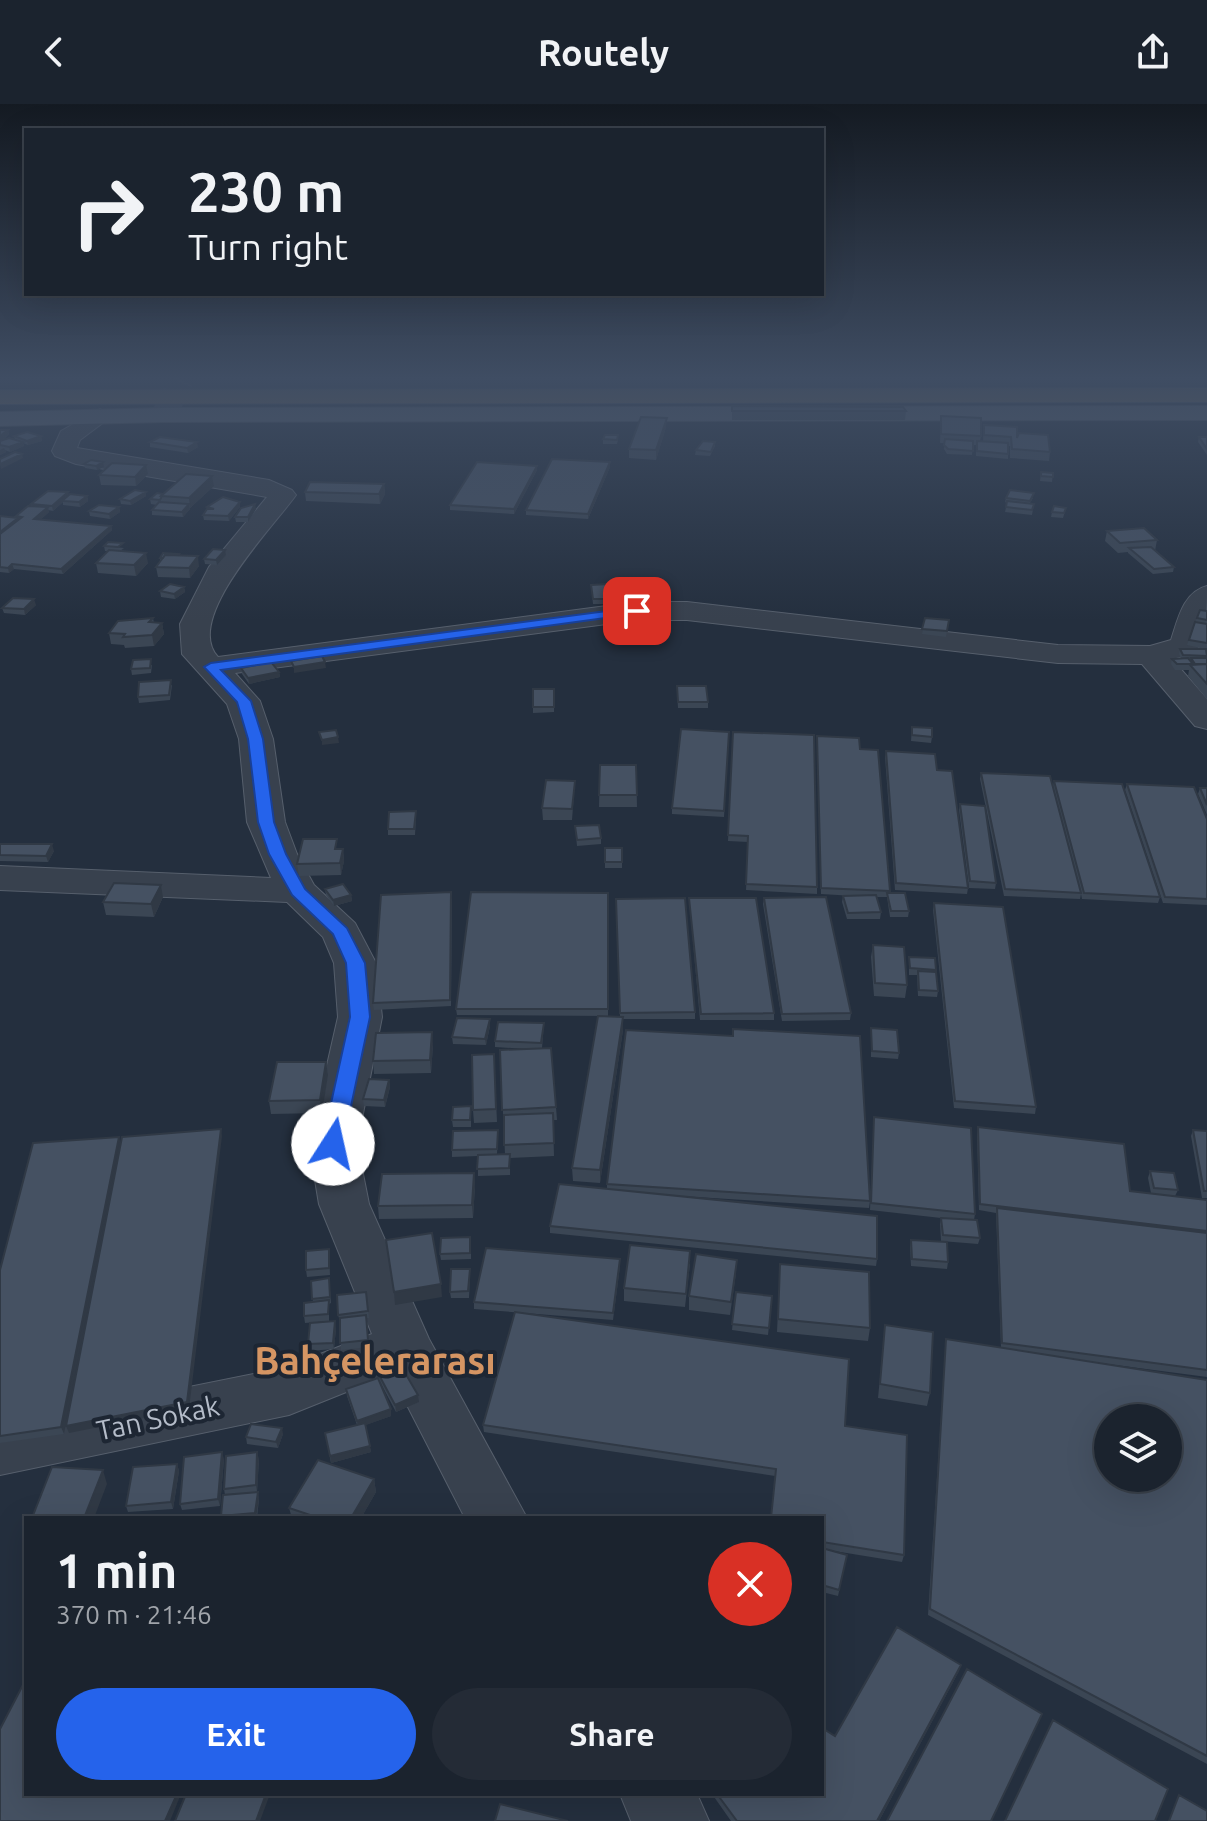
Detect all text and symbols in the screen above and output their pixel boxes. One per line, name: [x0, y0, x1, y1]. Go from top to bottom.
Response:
icon: back: [32, 30, 76, 74]
icon: share: [1131, 30, 1175, 74]
text: Routely: [538, 32, 669, 73]
icon: right: [56, 160, 160, 264]
text: 230 m: [188, 160, 344, 223]
text: Turn right: [188, 226, 348, 267]
pin: [603, 577, 671, 645]
icon: arrive: [615, 589, 659, 633]
position arrow: [291, 1102, 375, 1186]
district label: Bahçelerarası: [254, 1339, 496, 1383]
street label: Tan Sokak: [94, 1389, 222, 1446]
map controls: [1094, 1404, 1182, 1492]
button: layers: [1094, 1404, 1182, 1492]
button: close: [708, 1542, 792, 1626]
text: 1 min: [56, 1543, 177, 1597]
text: 370 m · 21:46: [56, 1600, 212, 1629]
button: Exit: [56, 1688, 416, 1780]
button: Share: [432, 1688, 792, 1780]

